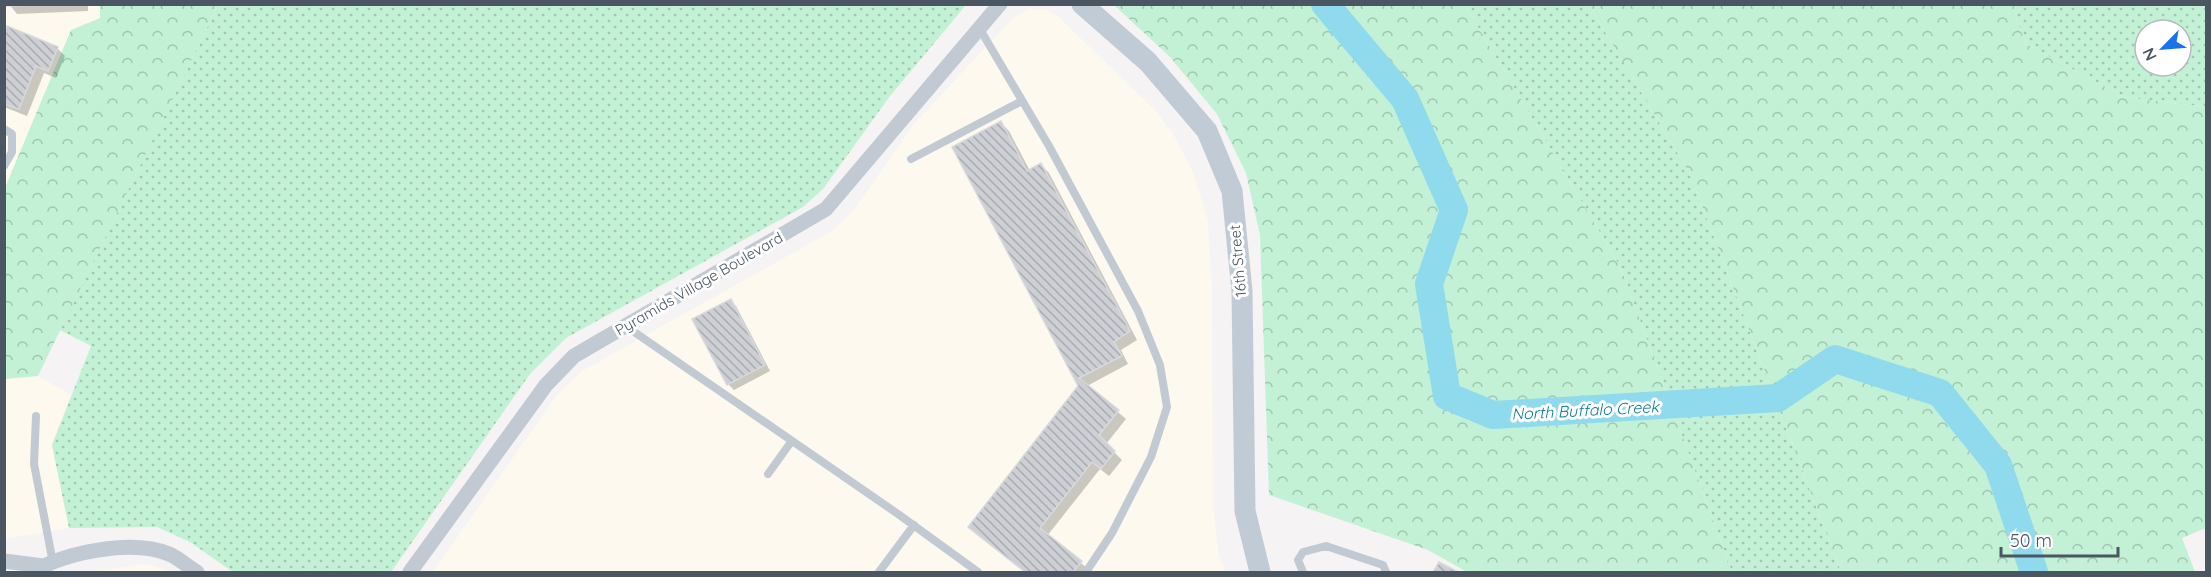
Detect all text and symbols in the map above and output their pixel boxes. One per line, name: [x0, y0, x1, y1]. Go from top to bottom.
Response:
north arrow: [2133, 18, 2193, 78]
text: N: [2138, 45, 2161, 64]
street label: 16th Street: [1225, 224, 1250, 298]
street label: Pyramids Village Boulevard: [611, 228, 786, 339]
water label: North Buffalo Creek: [1511, 396, 1661, 424]
scale bar: [2001, 520, 2118, 558]
text: 50 m: [2010, 529, 2052, 552]

